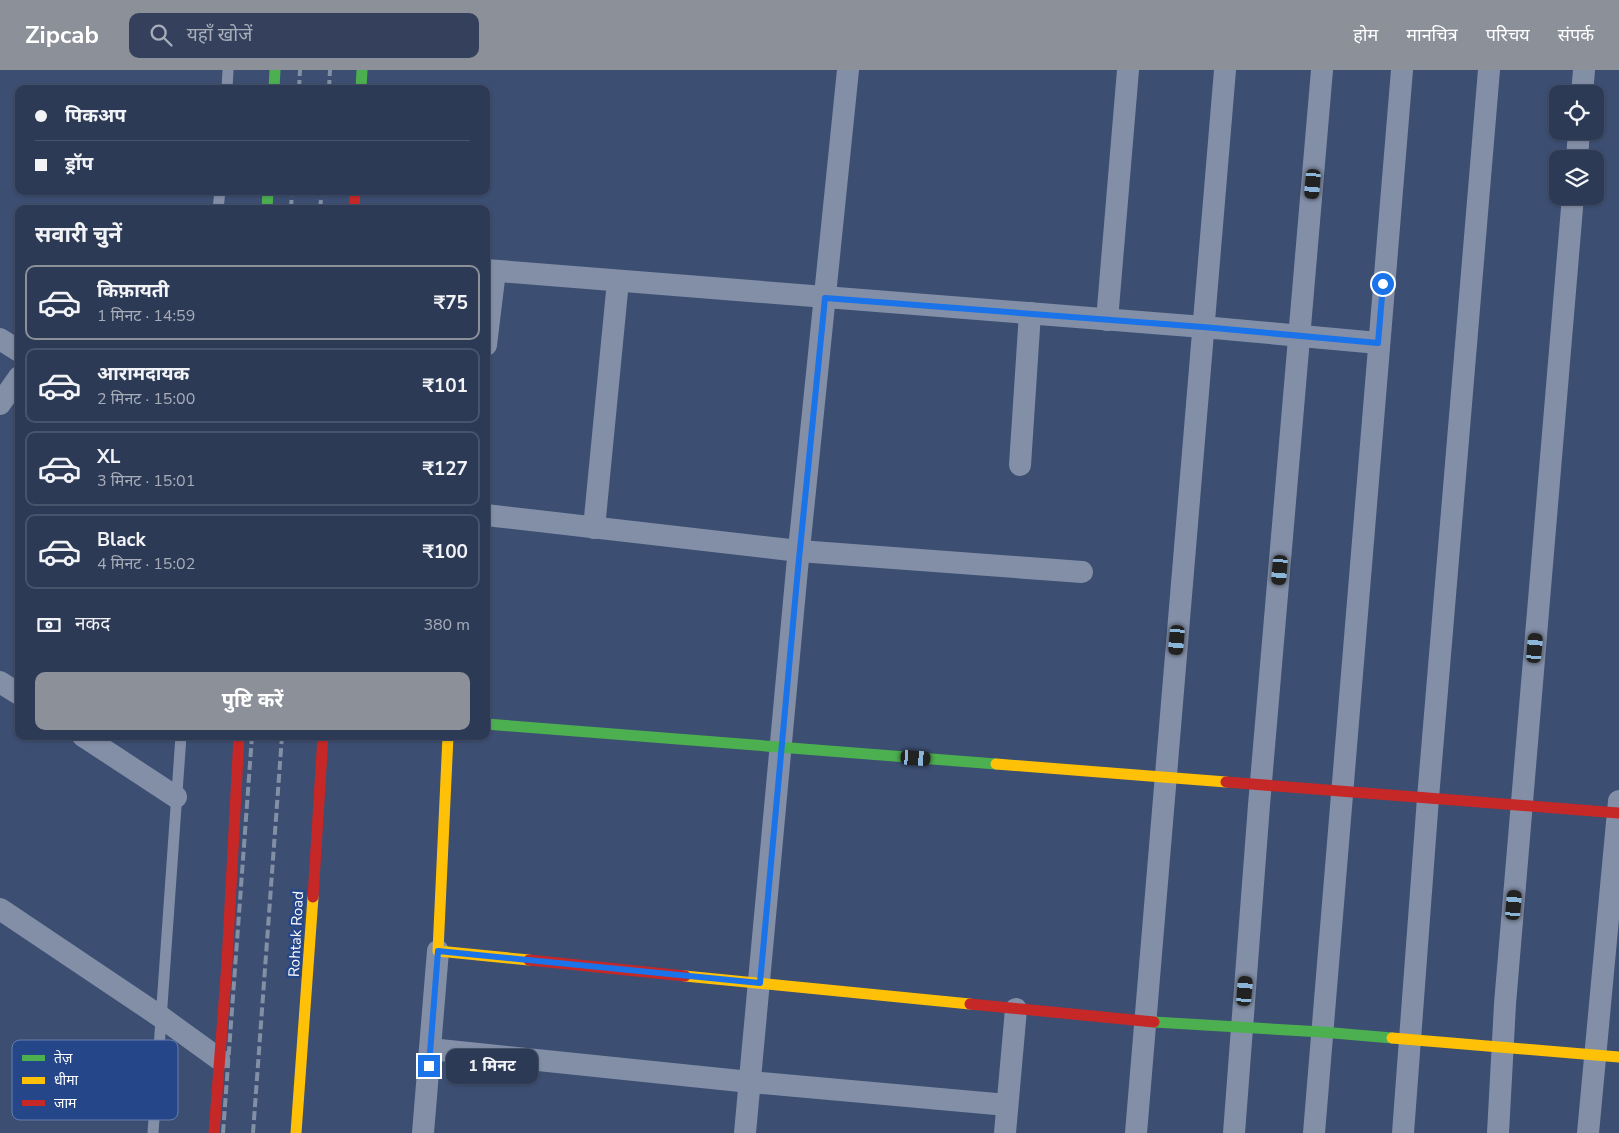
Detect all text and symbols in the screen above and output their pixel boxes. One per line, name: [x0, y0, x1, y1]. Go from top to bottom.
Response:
search box: [129, 13, 479, 58]
text: Zipcab: [25, 19, 99, 51]
icon: search: [147, 21, 175, 49]
text: यहाँ खोजें: [187, 22, 252, 48]
text: होम: [1353, 23, 1378, 47]
text: मानचित्र: [1406, 23, 1458, 47]
text: परिचय: [1486, 23, 1530, 47]
text: संपर्क: [1558, 23, 1594, 47]
map controls: [1549, 85, 1604, 205]
button: locate: [1549, 85, 1604, 140]
text: पिकअप: [65, 103, 126, 129]
button: layers: [1549, 150, 1604, 205]
text: ड्रॉप: [65, 151, 93, 177]
car: [1304, 168, 1321, 200]
text: सवारी चुनें: [35, 220, 122, 250]
route start: [1372, 273, 1394, 295]
text: किफ़ायती: [97, 278, 169, 304]
icon: car: [37, 280, 82, 325]
text: ₹75: [434, 290, 468, 316]
text: 1 मिनट · 14:59: [97, 305, 195, 327]
text: आरामदायक: [97, 361, 189, 387]
icon: car: [37, 363, 82, 408]
text: ₹101: [422, 373, 468, 399]
text: 2 मिनट · 15:00: [97, 388, 195, 410]
text: XL: [97, 444, 120, 470]
icon: car: [37, 446, 82, 491]
text: ₹127: [422, 456, 468, 482]
text: 3 मिनट · 15:01: [97, 470, 195, 492]
text: Black: [97, 527, 146, 553]
icon: car: [37, 529, 82, 574]
text: ₹100: [422, 539, 468, 565]
text: 4 मिनट · 15:02: [97, 553, 195, 575]
car: [1271, 554, 1288, 586]
icon: cash: [35, 611, 63, 639]
text: नकद: [75, 611, 110, 637]
text: 380 m: [423, 614, 470, 636]
car: [1168, 624, 1185, 656]
car: [1526, 632, 1543, 664]
button: पुष्टि करें: [35, 672, 470, 730]
car: [900, 749, 931, 767]
car: [1505, 889, 1522, 921]
street label: Rohtak Road: [284, 890, 308, 978]
car: [1236, 975, 1253, 1007]
legend: [12, 1040, 178, 1120]
callout: 1 मिनट: [446, 1048, 539, 1084]
text: तेज़: [54, 1049, 73, 1068]
route end: [418, 1055, 440, 1077]
text: 1 मिनट: [468, 1055, 516, 1077]
text: धीमा: [54, 1071, 79, 1090]
text: जाम: [54, 1094, 77, 1113]

